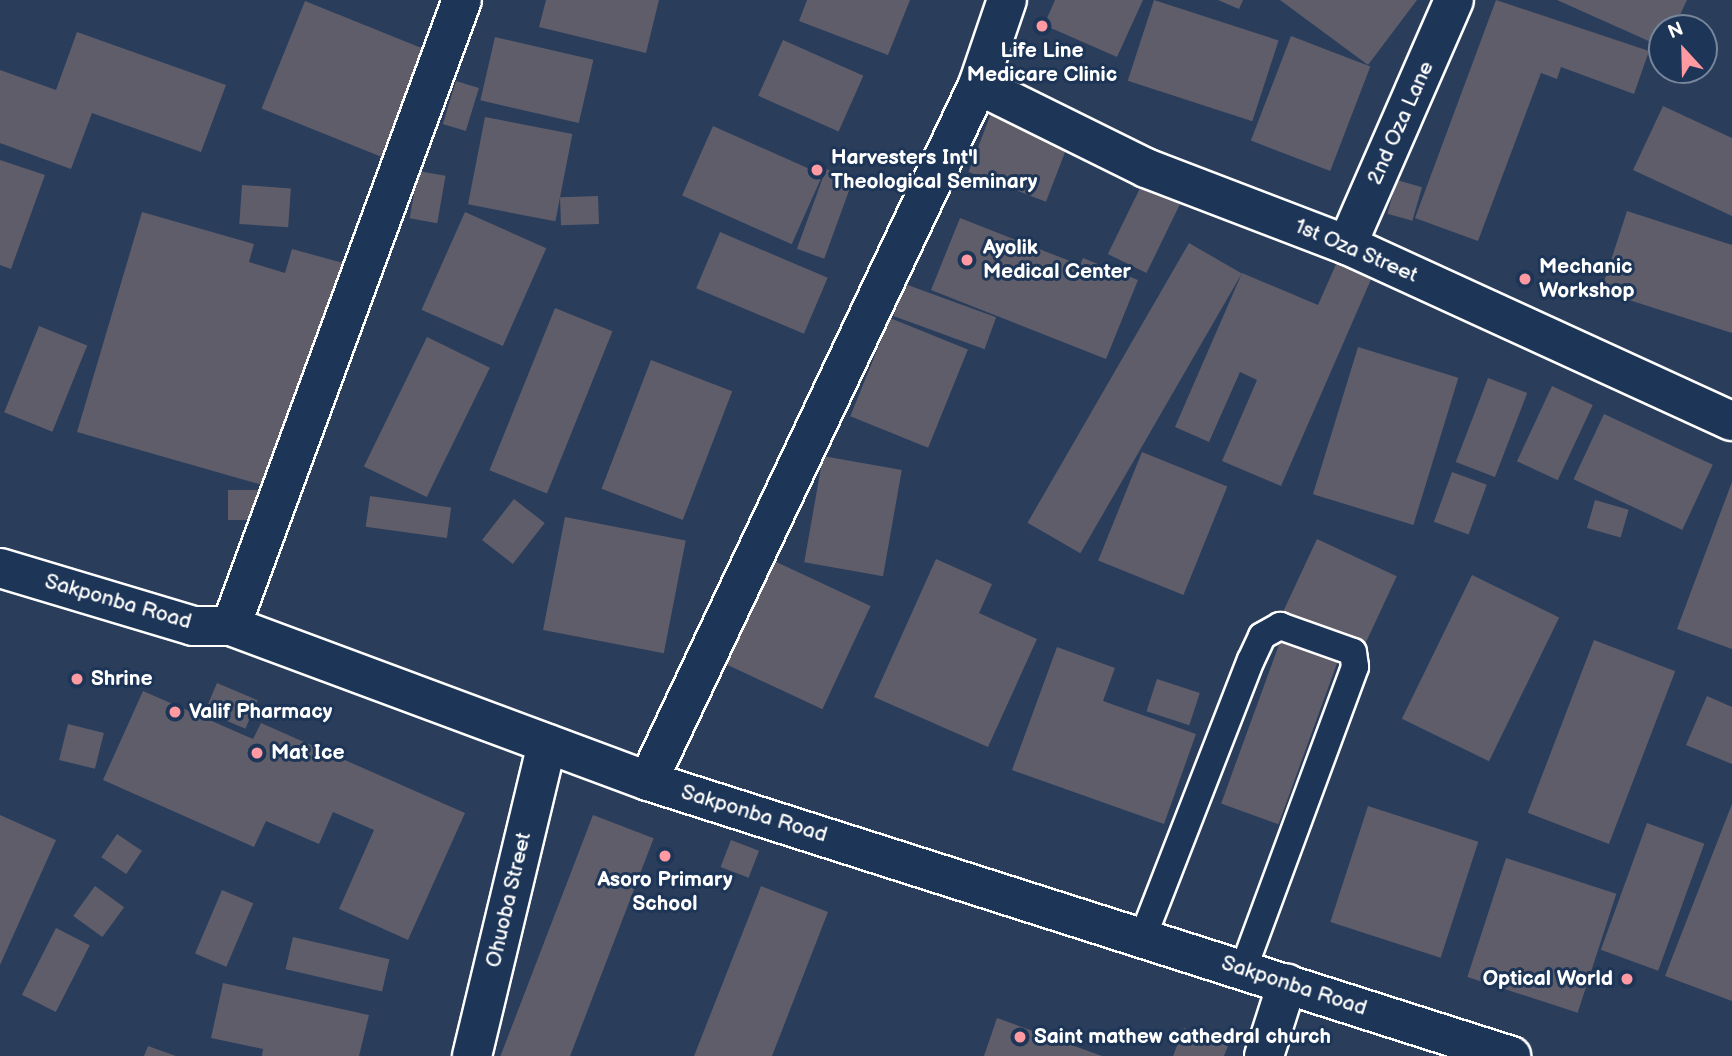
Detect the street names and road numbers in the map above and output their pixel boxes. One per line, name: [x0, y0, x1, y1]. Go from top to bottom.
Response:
street label: 2nd Oza Lane: [1363, 57, 1439, 189]
street label: 1st Oza Street: [1291, 214, 1421, 288]
street label: Sakponba Road: [42, 569, 194, 635]
street label: Sakponba Road: [678, 780, 830, 848]
street label: Ohuoba Street: [481, 830, 537, 970]
street label: Sakponba Road: [1218, 951, 1370, 1021]

